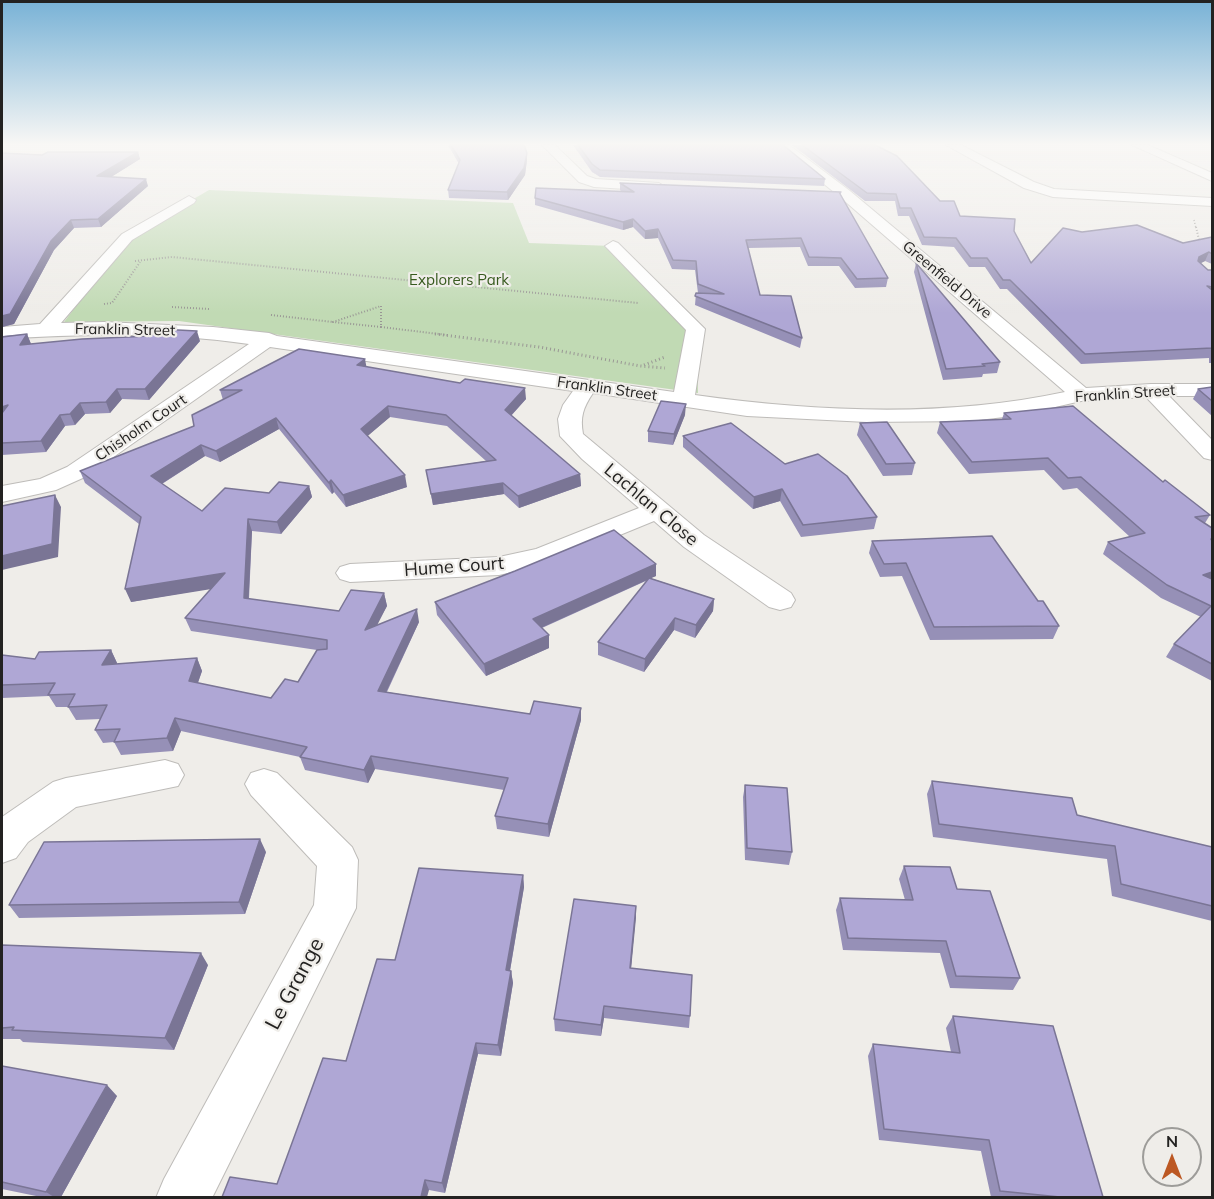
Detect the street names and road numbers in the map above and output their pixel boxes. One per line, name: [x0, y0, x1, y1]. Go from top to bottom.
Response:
street label: Greenfield Drive: [899, 237, 995, 323]
street label: Franklin Street: [75, 320, 175, 340]
street label: Franklin Street: [556, 373, 658, 405]
street label: Franklin Street: [1074, 382, 1176, 406]
street label: Chisholm Court: [92, 391, 190, 465]
street label: Lachlan Close: [600, 459, 702, 551]
street label: Hume Court: [403, 553, 505, 581]
street label: Le Grange: [260, 934, 330, 1034]

